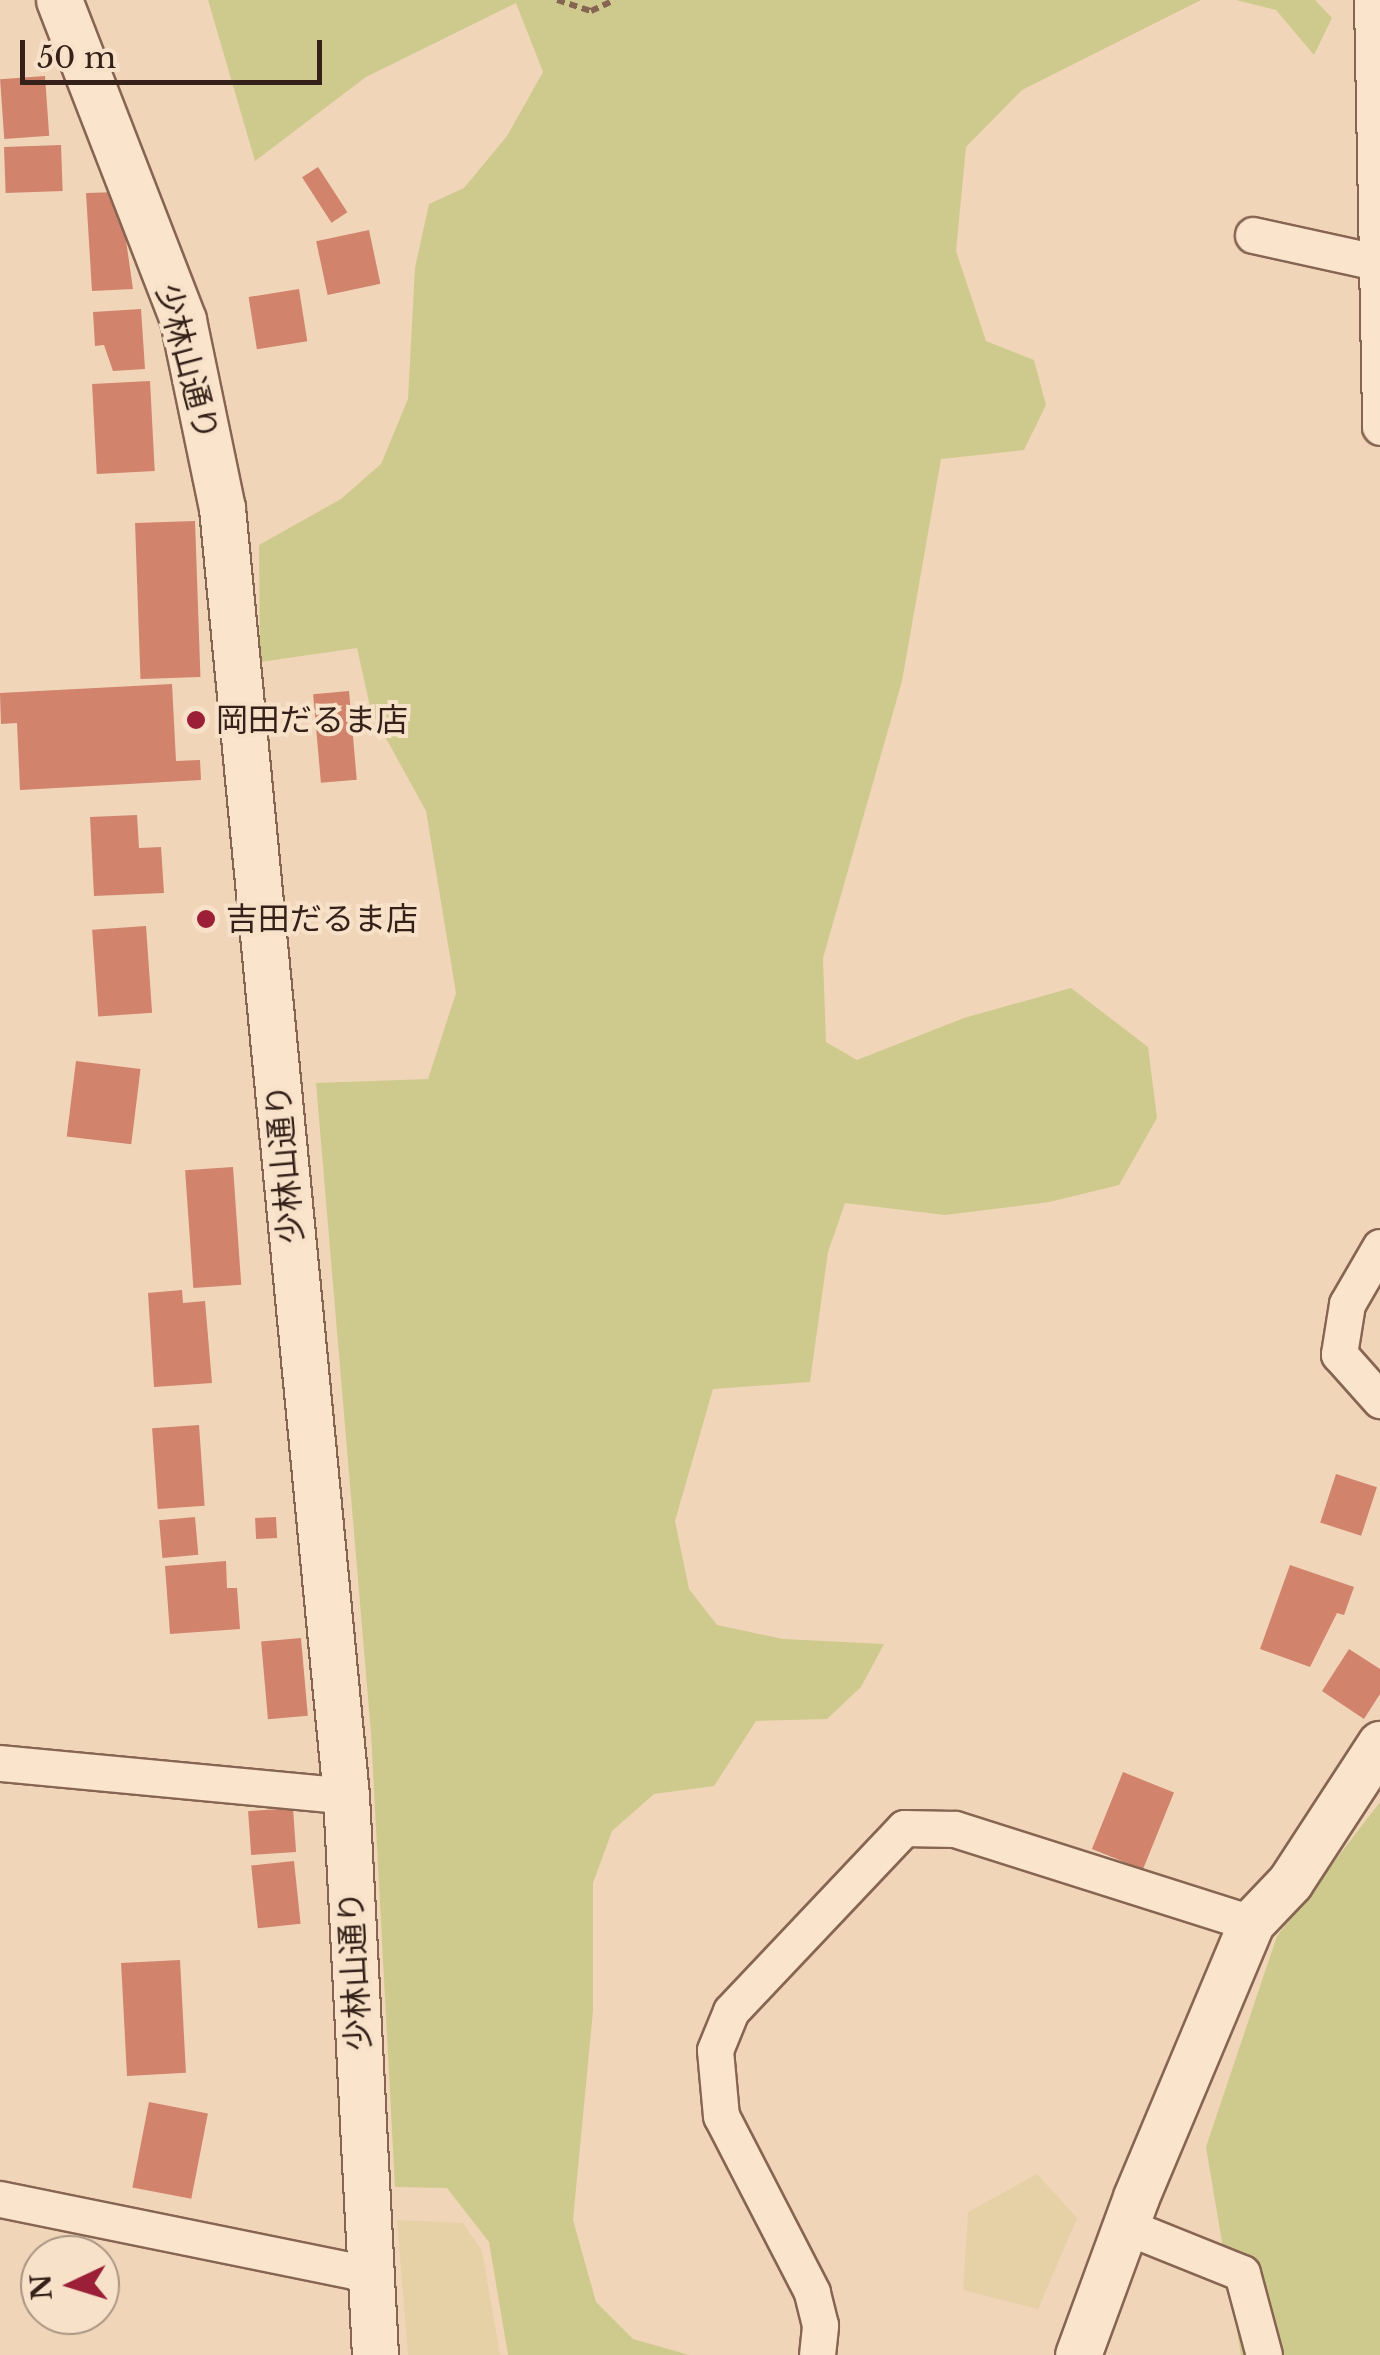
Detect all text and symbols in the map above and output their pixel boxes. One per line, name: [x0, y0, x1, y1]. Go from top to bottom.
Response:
scale bar: [25, 20, 328, 82]
text: 50 m: [37, 39, 116, 76]
street label: 少林山通り: [148, 280, 226, 444]
place label: 岡田だるま店: [216, 701, 408, 739]
marker: 岡田だるま店: [185, 709, 207, 731]
place label: 吉田だるま店: [226, 900, 418, 938]
marker: 吉田だるま店: [195, 908, 217, 930]
street label: 少林山通り: [259, 1083, 311, 1245]
street label: 少林山通り: [332, 1890, 378, 2052]
north arrow: [20, 2235, 120, 2335]
text: N: [23, 2273, 60, 2301]

